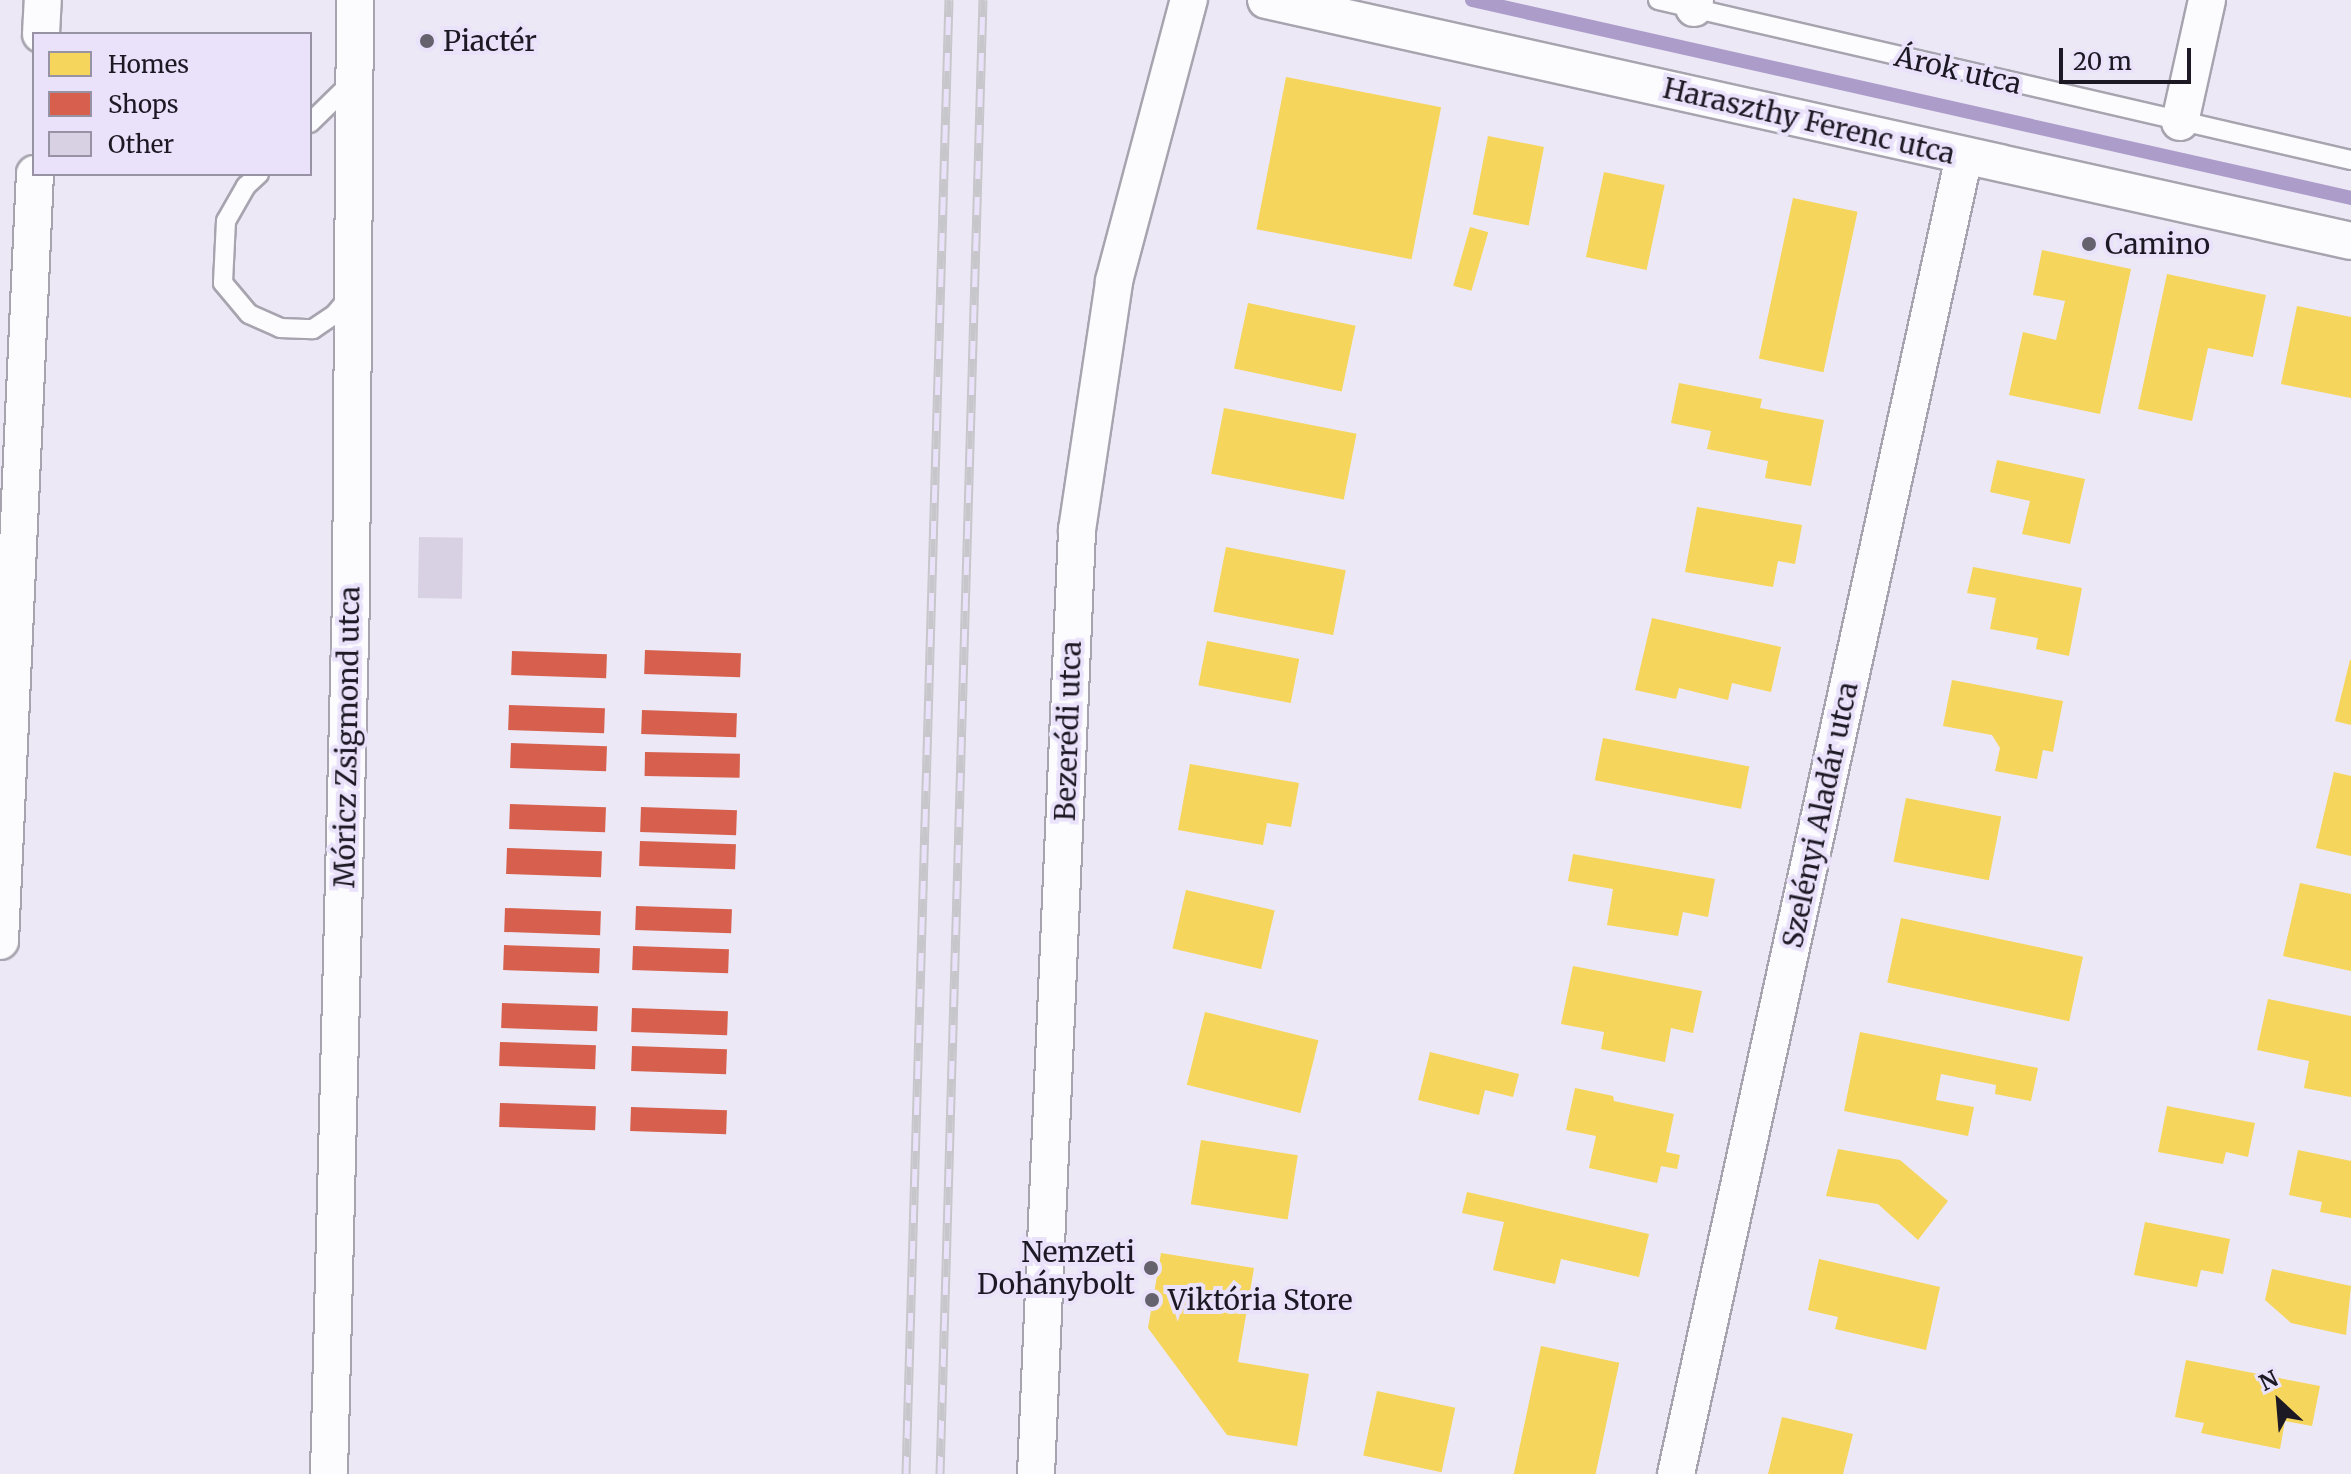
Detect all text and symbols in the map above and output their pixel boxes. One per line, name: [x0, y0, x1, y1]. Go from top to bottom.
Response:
place label: Piactér: [443, 24, 537, 58]
legend: [32, 32, 312, 176]
marker: Piactér: [418, 32, 436, 50]
scale bar: [2063, 32, 2195, 82]
street label: Árok utca: [1891, 39, 2025, 101]
text: 20 m: [2073, 46, 2132, 77]
text: Homes: [108, 49, 189, 80]
street label: Haraszthy Ferenc utca: [1660, 71, 1958, 171]
text: Shops: [108, 89, 179, 120]
text: Other: [108, 129, 174, 160]
place label: Camino: [2105, 227, 2210, 261]
marker: Camino: [2080, 235, 2098, 253]
street label: Móricz Zsigmond utca: [328, 586, 366, 888]
street label: Bezerédi utca: [1048, 640, 1088, 822]
street label: Szelényi Aladár utca: [1775, 679, 1865, 951]
place label: Nemzeti Dohánybolt: [977, 1235, 1135, 1301]
marker: Nemzeti Dohánybolt: [1142, 1259, 1160, 1277]
place label: Viktória Store: [1168, 1283, 1353, 1317]
marker: Viktória Store: [1143, 1291, 1161, 1309]
north arrow: [2239, 1362, 2319, 1442]
text: N: [2255, 1364, 2282, 1397]

